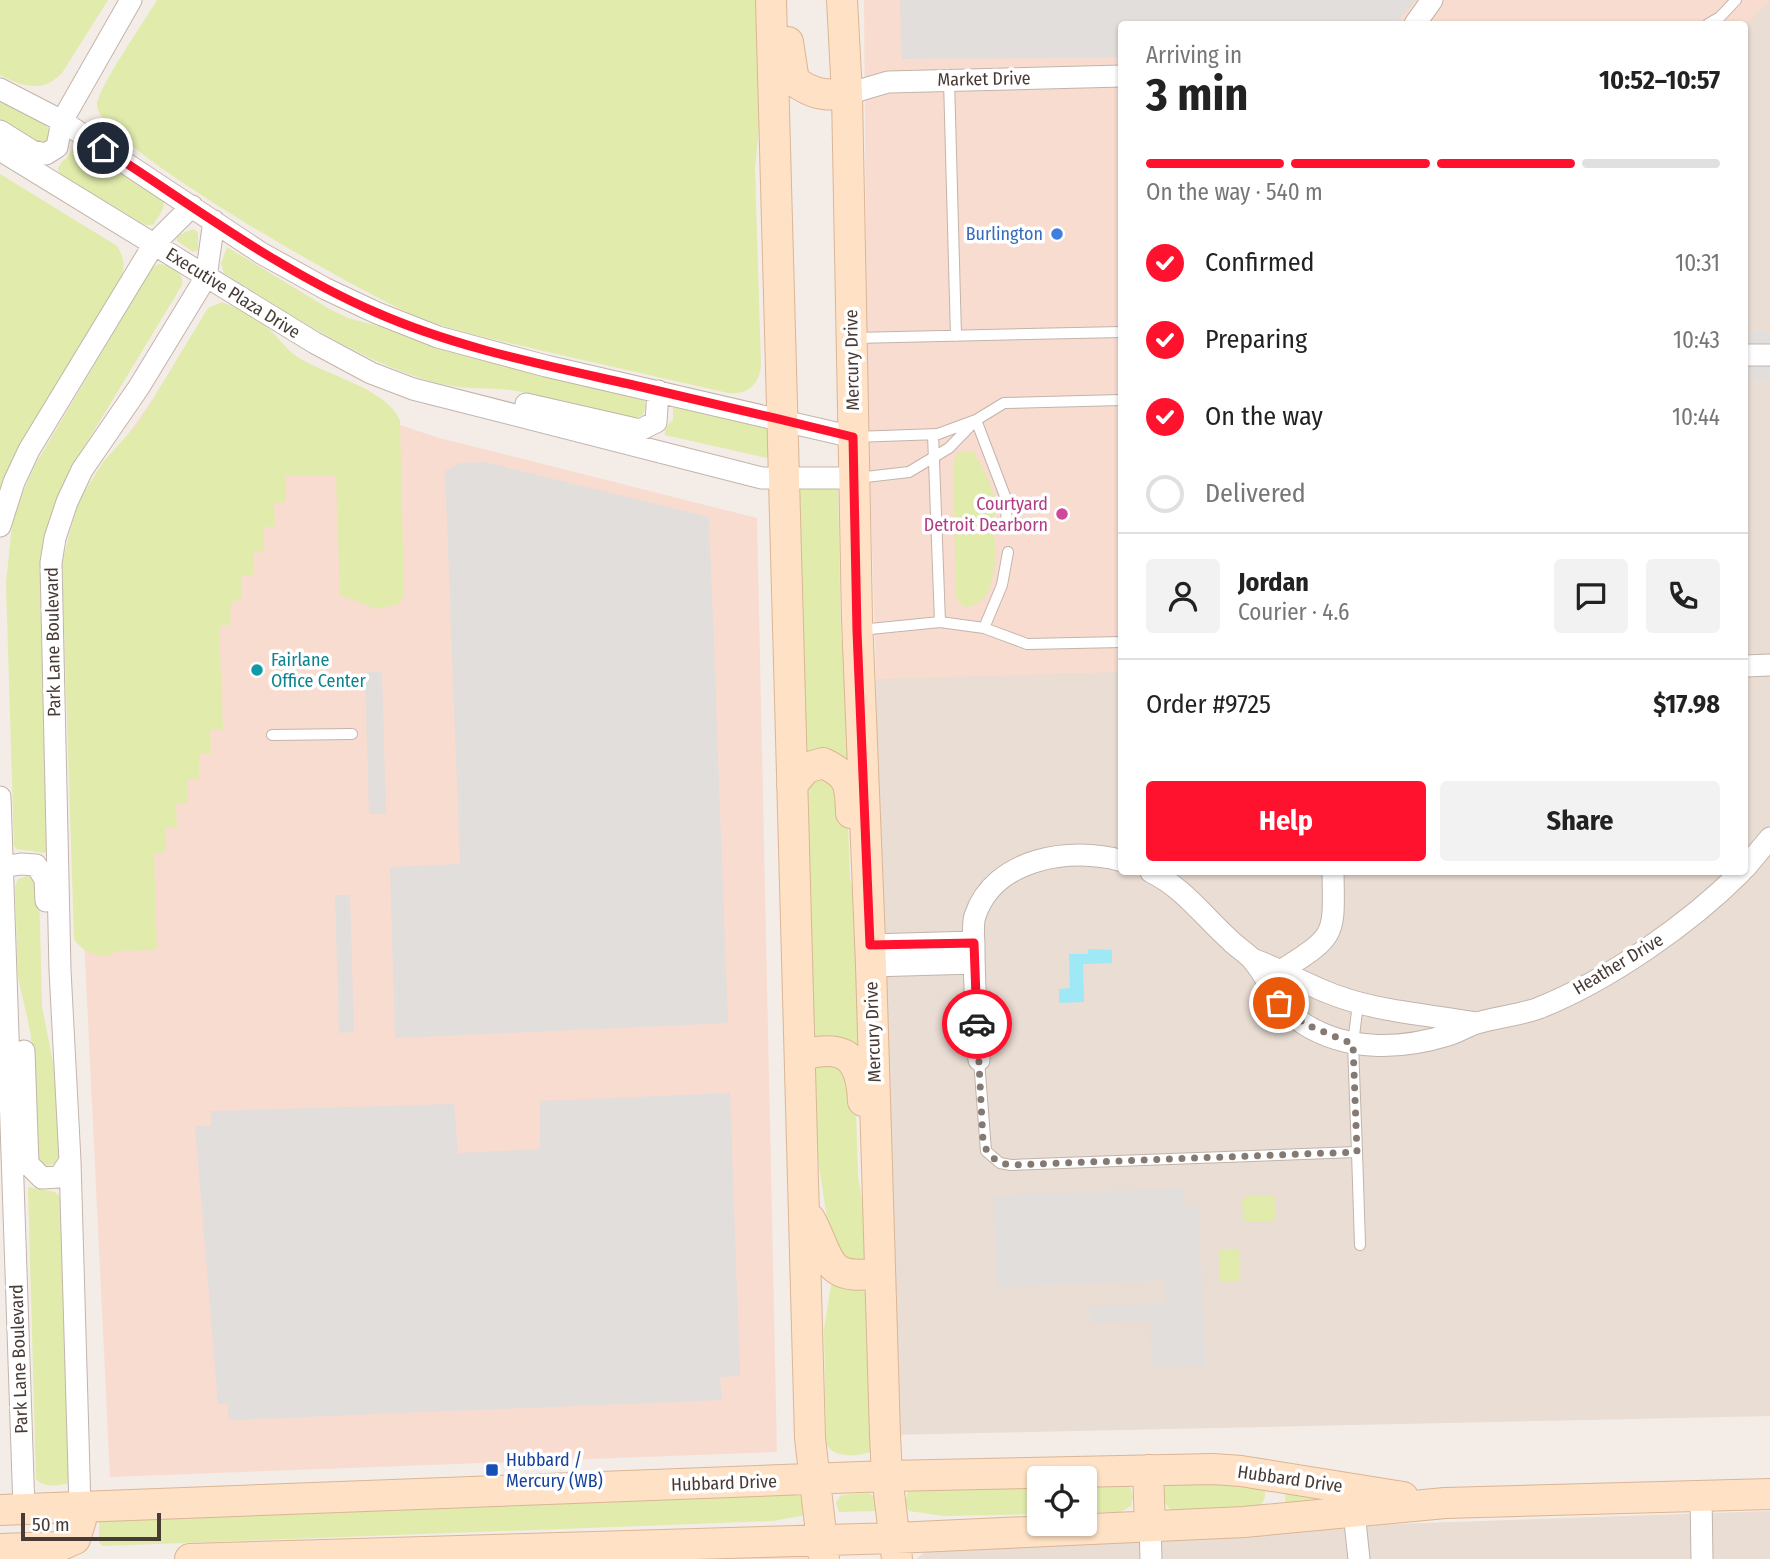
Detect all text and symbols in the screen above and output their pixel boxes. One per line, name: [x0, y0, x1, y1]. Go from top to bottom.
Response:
text: Arriving in: [1146, 41, 1242, 69]
text: 10:52–10:57: [1599, 65, 1720, 96]
street label: Market Drive: [937, 67, 1031, 91]
text: 3 min: [1146, 67, 1248, 122]
pin: [73, 118, 133, 178]
icon: home: [84, 129, 122, 167]
text: On the way · 540 m: [1146, 178, 1323, 206]
place label: Burlington: [966, 223, 1043, 245]
marker: Burlington: [1049, 226, 1065, 242]
street label: Executive Plaza Drive: [162, 243, 304, 343]
icon: check: [1146, 244, 1184, 282]
text: Confirmed: [1205, 247, 1315, 278]
text: 10:31: [1675, 249, 1720, 277]
street label: Mercury Drive: [840, 309, 864, 411]
icon: check: [1146, 321, 1184, 359]
text: Preparing: [1205, 324, 1307, 355]
text: 10:43: [1673, 326, 1720, 354]
icon: check: [1146, 398, 1184, 436]
text: On the way: [1205, 401, 1323, 432]
text: 10:44: [1672, 403, 1720, 431]
text: Delivered: [1205, 478, 1306, 509]
place label: Courtyard Detroit Dearborn: [924, 493, 1048, 536]
marker: Courtyard Detroit Dearborn: [1054, 506, 1070, 522]
button: person: [1146, 559, 1220, 633]
button: chat: [1554, 559, 1628, 633]
button: phone: [1646, 559, 1720, 633]
street label: Park Lane Boulevard: [41, 567, 65, 717]
text: Jordan: [1238, 567, 1309, 598]
text: Courier · 4.6: [1238, 598, 1349, 626]
place label: Fairlane Office Center: [271, 649, 366, 692]
marker: Fairlane Office Center: [249, 662, 265, 678]
text: Order #9725: [1146, 689, 1271, 720]
text: $17.98: [1653, 689, 1720, 720]
button: Help: [1146, 781, 1426, 861]
button: Share: [1440, 781, 1720, 861]
street label: Heather Drive: [1569, 928, 1667, 1000]
pin: [1249, 973, 1309, 1033]
street label: Mercury Drive: [860, 981, 886, 1083]
icon: bag: [1260, 984, 1298, 1022]
courier: [942, 989, 1012, 1059]
icon: car: [958, 1005, 996, 1043]
street label: Park Lane Boulevard: [5, 1284, 33, 1434]
place label: Hubbard / Mercury (WB): [506, 1449, 603, 1492]
street label: Hubbard Drive: [1236, 1461, 1344, 1497]
marker: Hubbard / Mercury (WB): [484, 1462, 500, 1478]
map controls: [1027, 1466, 1097, 1536]
button: locate: [1027, 1466, 1097, 1536]
street label: Hubbard Drive: [671, 1470, 777, 1496]
scale bar: [21, 1510, 161, 1542]
text: 50 m: [32, 1513, 70, 1536]

